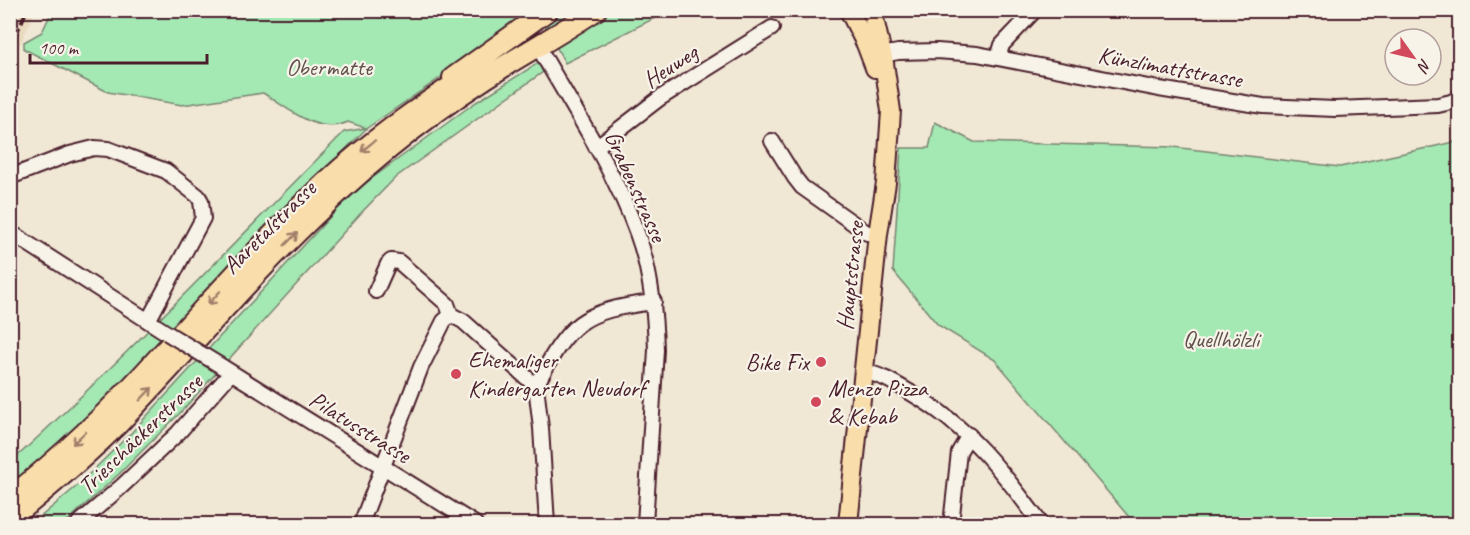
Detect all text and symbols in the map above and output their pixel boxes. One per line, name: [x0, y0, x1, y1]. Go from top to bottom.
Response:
scale bar: [30, 27, 207, 65]
north arrow: [1383, 27, 1443, 87]
street label: Heuweg: [637, 36, 705, 95]
text: 100 m: [39, 37, 80, 59]
street label: Künzlimattstrasse: [1096, 40, 1246, 95]
park label: Obermatte: [286, 52, 374, 82]
text: N: [1412, 55, 1436, 77]
street label: Grabenstrasse: [598, 126, 675, 248]
one-way arrow: [361, 139, 376, 153]
street label: Aaretalstrasse: [216, 172, 324, 280]
street label: Hauptstrasse: [829, 218, 871, 332]
one-way arrow: [284, 231, 298, 246]
one-way arrow: [207, 290, 221, 305]
park label: Quellhölzli: [1183, 324, 1262, 354]
place label: Ehemaliger Kindergarten Neudorf: [468, 345, 650, 403]
place label: Bike Fix: [746, 347, 811, 377]
marker: Bike Fix: [814, 355, 828, 369]
street label: Trieschäckerstrasse: [72, 366, 210, 501]
marker: Ehemaliger Kindergarten Neudorf: [449, 367, 463, 381]
place label: Menzo Pizza & Kebab: [828, 373, 929, 431]
street label: Pilatusstrasse: [304, 384, 418, 471]
one-way arrow: [139, 387, 153, 402]
marker: Menzo Pizza & Kebab: [809, 395, 823, 409]
one-way arrow: [72, 431, 87, 446]

